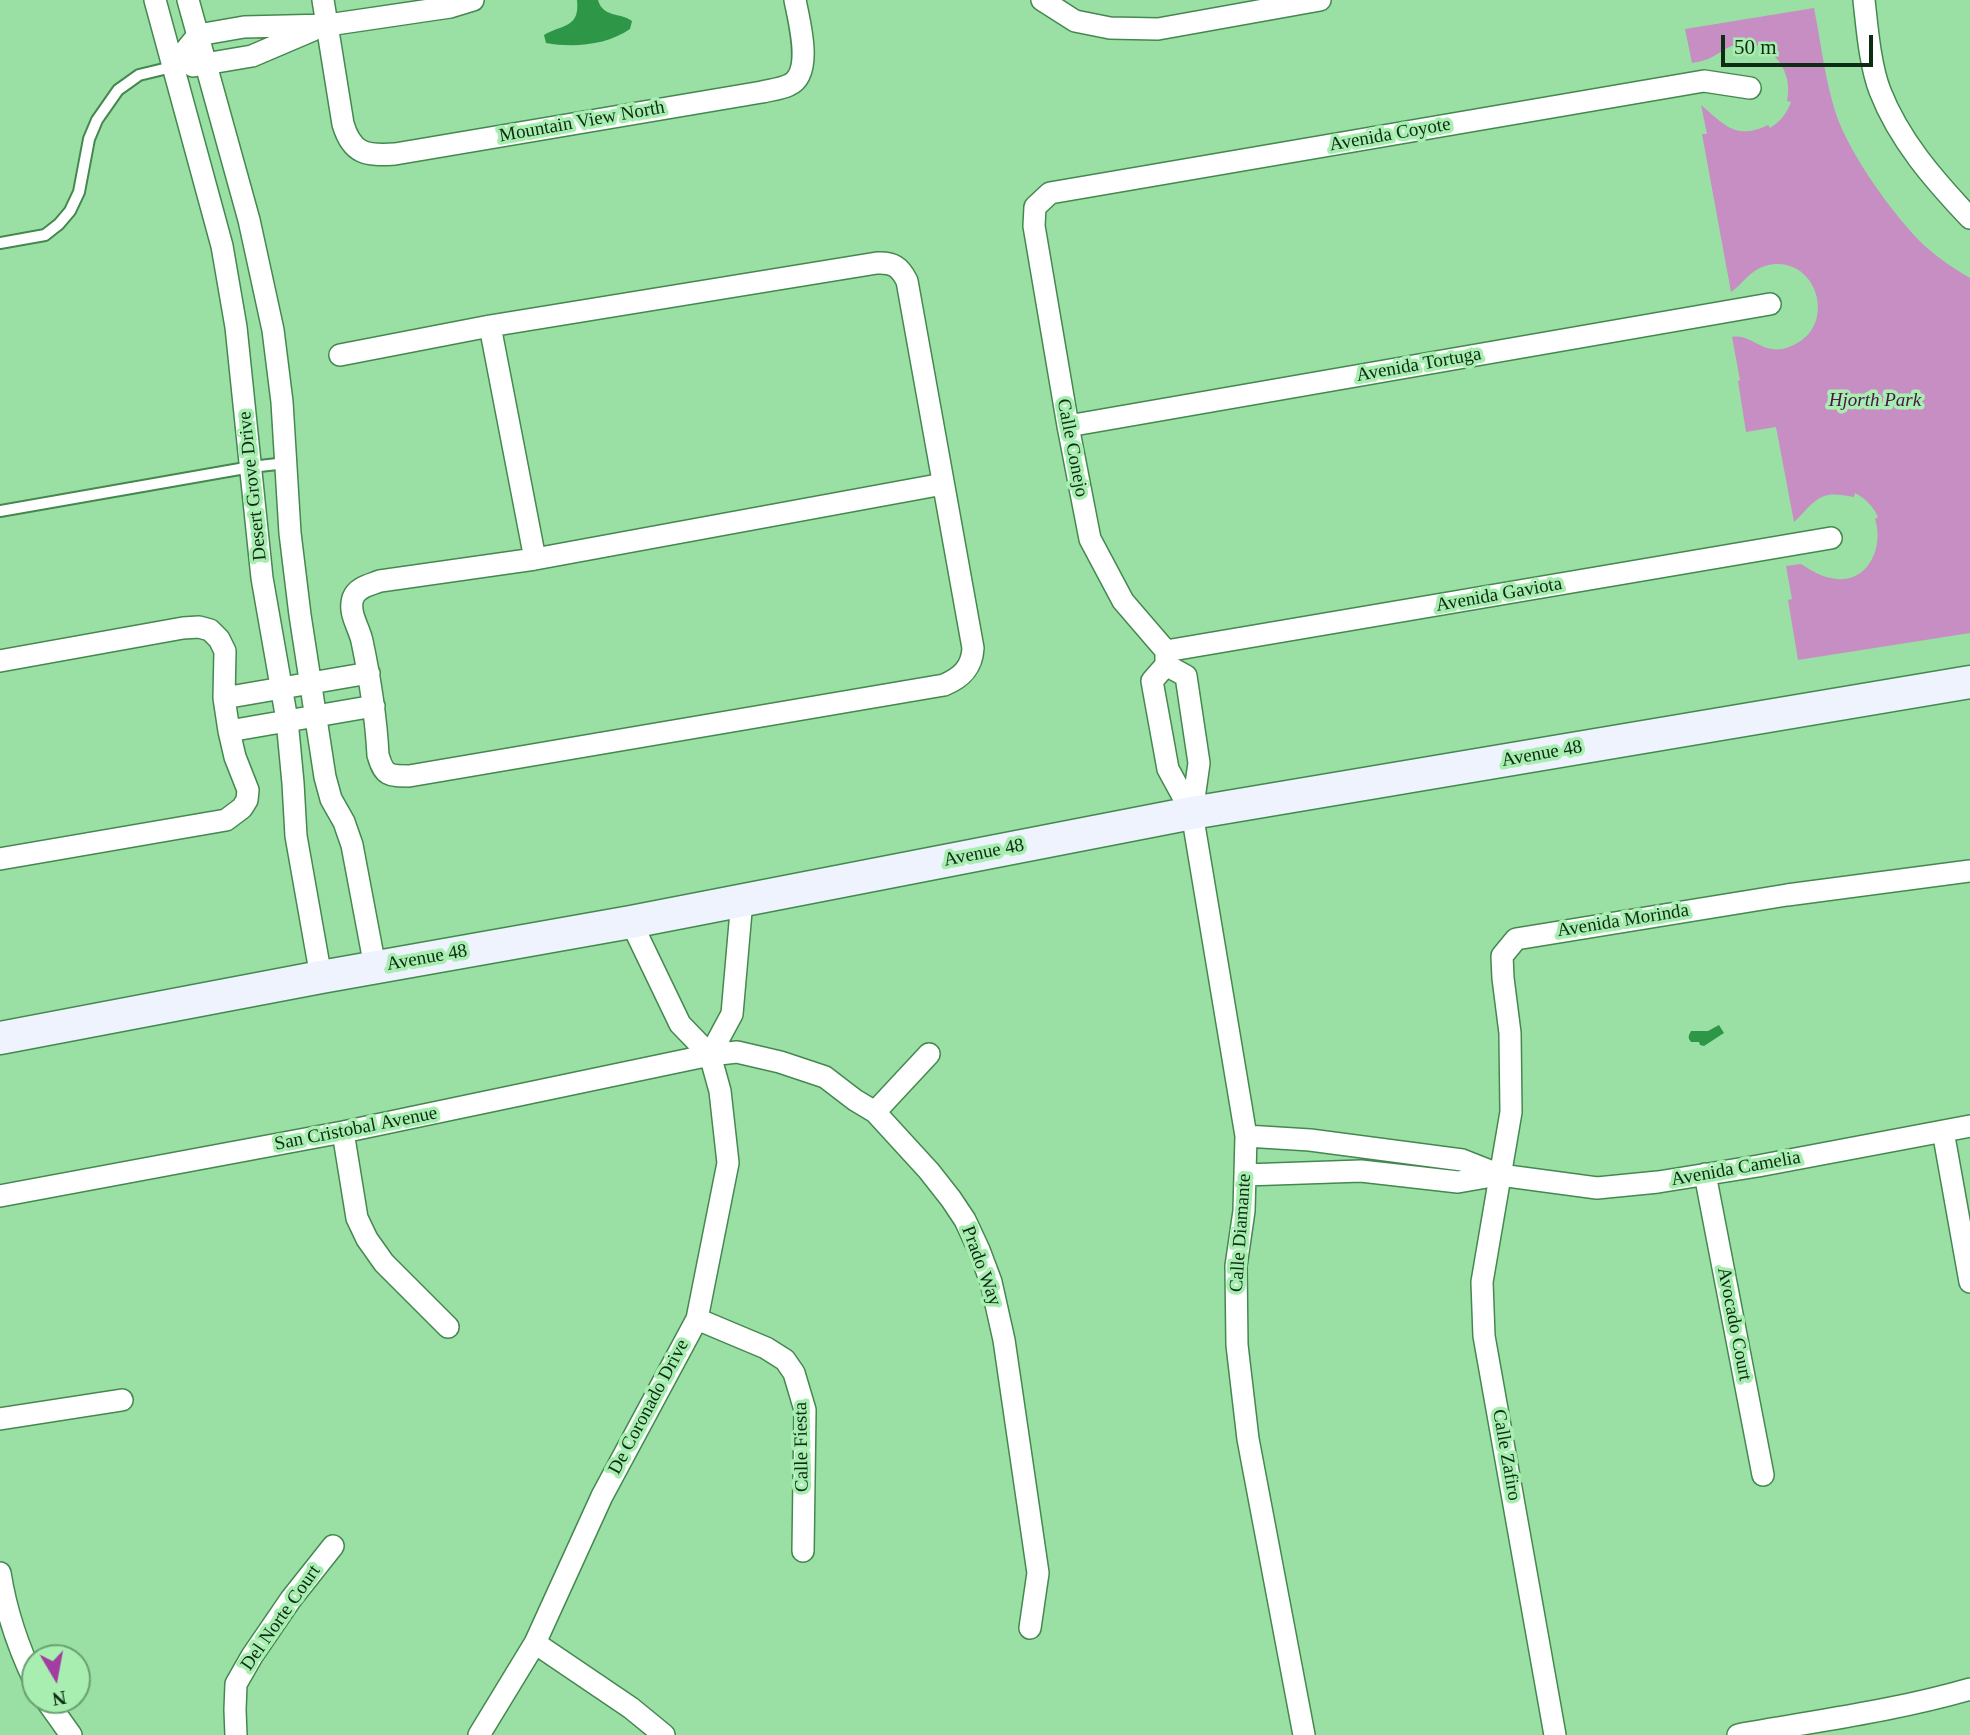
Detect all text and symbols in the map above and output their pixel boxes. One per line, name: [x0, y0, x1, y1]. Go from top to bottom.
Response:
scale bar: [1725, 21, 1877, 65]
text: 50 m: [1734, 35, 1777, 59]
street label: Mountain View North: [497, 96, 667, 148]
street label: Avenida Coyote: [1328, 113, 1452, 157]
street label: Avenida Tortuga: [1355, 343, 1483, 387]
park label: Hjorth Park: [1829, 390, 1921, 412]
street label: Calle Conejo: [1051, 397, 1093, 499]
street label: Desert Grove Drive: [234, 410, 272, 562]
street label: Avenida Gaviota: [1434, 573, 1564, 617]
street label: Avenue 48: [1500, 736, 1584, 772]
street label: Avenue 48: [942, 834, 1026, 872]
street label: Avenida Morinda: [1555, 899, 1691, 943]
street label: Avenue 48: [385, 940, 469, 976]
street label: San Cristobal Avenue: [273, 1102, 439, 1156]
street label: Avenida Camelia: [1670, 1146, 1802, 1192]
street label: Calle Diamante: [1225, 1173, 1257, 1293]
street label: Prado Way: [956, 1223, 1006, 1309]
street label: Avocado Court: [1712, 1265, 1756, 1383]
street label: De Coronado Drive: [604, 1335, 694, 1479]
street label: Calle Fiesta: [790, 1402, 814, 1492]
street label: Calle Zafiro: [1487, 1408, 1525, 1502]
street label: Del Norte Court: [236, 1561, 326, 1675]
north arrow: [21, 1644, 91, 1714]
text: N: [51, 1687, 68, 1710]

